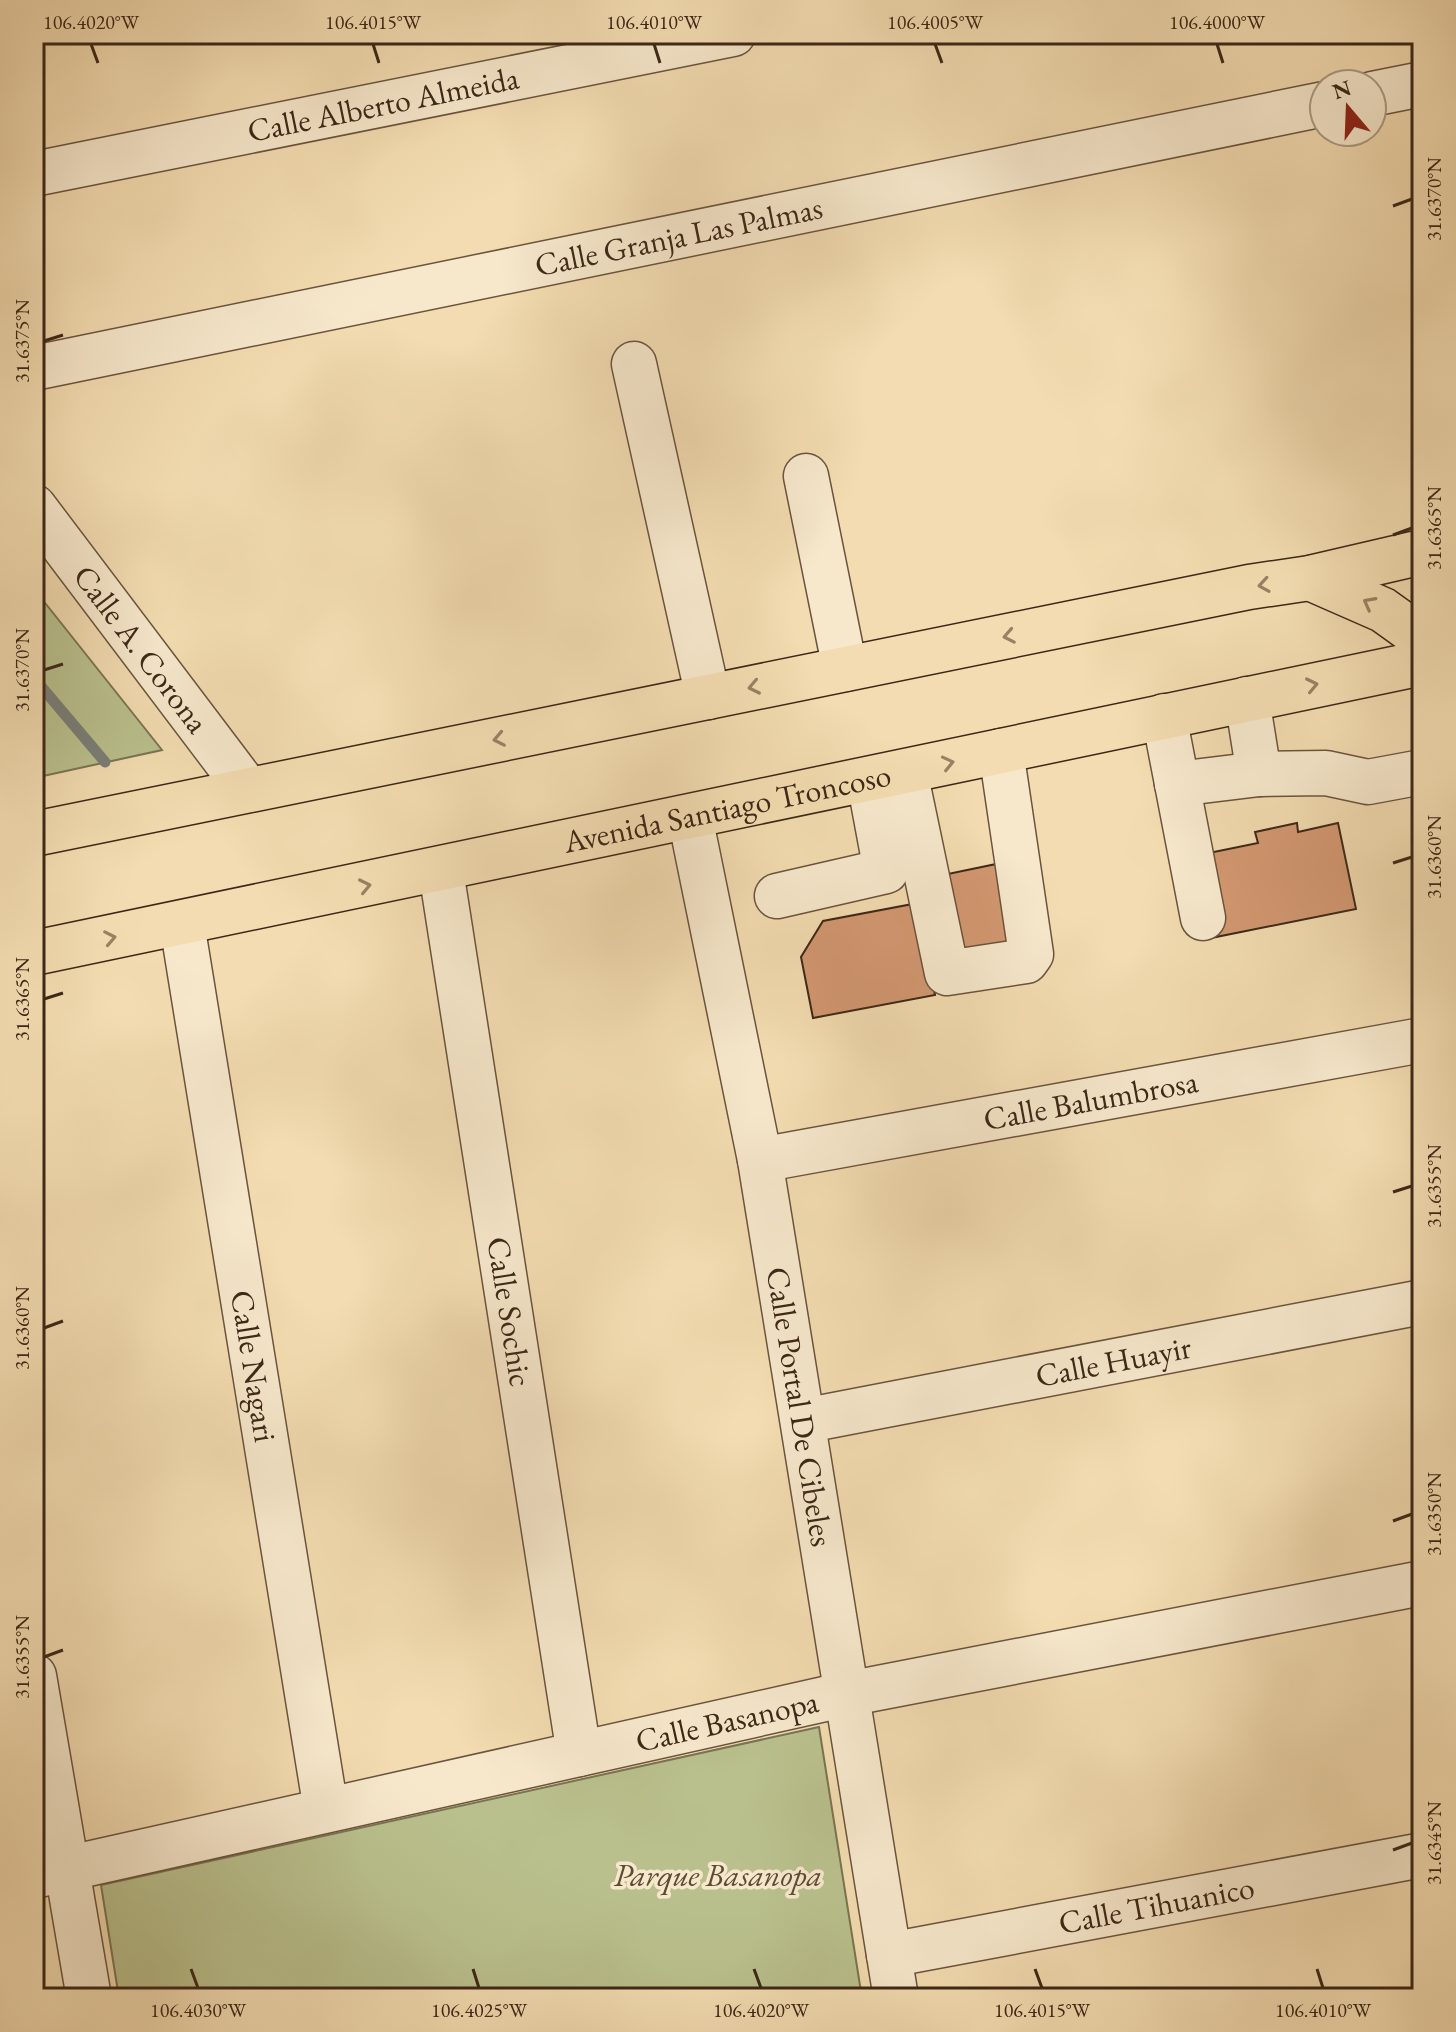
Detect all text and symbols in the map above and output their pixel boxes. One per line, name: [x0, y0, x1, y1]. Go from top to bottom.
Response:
text: 106.4020°W: [43, 9, 140, 35]
text: 106.4015°W: [325, 9, 422, 35]
text: 106.4010°W: [606, 9, 703, 35]
text: 106.4005°W: [887, 9, 984, 35]
text: 106.4000°W: [1169, 9, 1266, 35]
street label: Calle Alberto Almeida: [244, 56, 523, 152]
north arrow: [1308, 68, 1388, 148]
text: N: [1329, 73, 1355, 106]
text: 31.6370°N: [1421, 157, 1447, 241]
street label: Calle Granja Las Palmas: [531, 186, 826, 286]
text: 31.6375°N: [9, 299, 35, 383]
text: 31.6365°N: [1421, 486, 1447, 570]
street label: Calle A. Corona: [64, 556, 219, 742]
one-way arrow: [1257, 576, 1270, 593]
one-way arrow: [1362, 597, 1377, 612]
one-way arrow: [1002, 626, 1015, 643]
text: 31.6370°N: [9, 628, 35, 712]
one-way arrow: [1305, 677, 1318, 694]
one-way arrow: [747, 678, 761, 695]
one-way arrow: [493, 730, 506, 747]
street label: Avenida Santiago Troncoso: [559, 754, 894, 863]
one-way arrow: [941, 755, 955, 772]
text: 31.6360°N: [1421, 815, 1447, 899]
one-way arrow: [359, 879, 372, 896]
one-way arrow: [103, 930, 117, 947]
text: 31.6365°N: [9, 957, 35, 1041]
street label: Calle Balumbrosa: [980, 1060, 1201, 1140]
text: 31.6355°N: [1421, 1144, 1447, 1228]
street label: Calle Sochic: [477, 1234, 542, 1389]
street label: Calle Portal De Cibeles: [757, 1264, 843, 1549]
text: 31.6360°N: [9, 1286, 35, 1370]
street label: Calle Nagari: [221, 1287, 287, 1445]
street label: Calle Huayir: [1032, 1326, 1195, 1397]
text: 31.6350°N: [1421, 1472, 1447, 1556]
text: 31.6355°N: [9, 1615, 35, 1699]
street label: Calle Basanopa: [632, 1680, 822, 1762]
text: 31.6345°N: [1421, 1801, 1447, 1885]
park label: Parque Basanopa: [614, 1854, 822, 1896]
street label: Calle Tihuanico: [1055, 1866, 1258, 1944]
text: 106.4030°W: [150, 1997, 247, 2023]
text: 106.4025°W: [431, 1997, 528, 2023]
text: 106.4020°W: [713, 1997, 810, 2023]
text: 106.4015°W: [994, 1997, 1091, 2023]
text: 106.4010°W: [1275, 1997, 1372, 2023]

